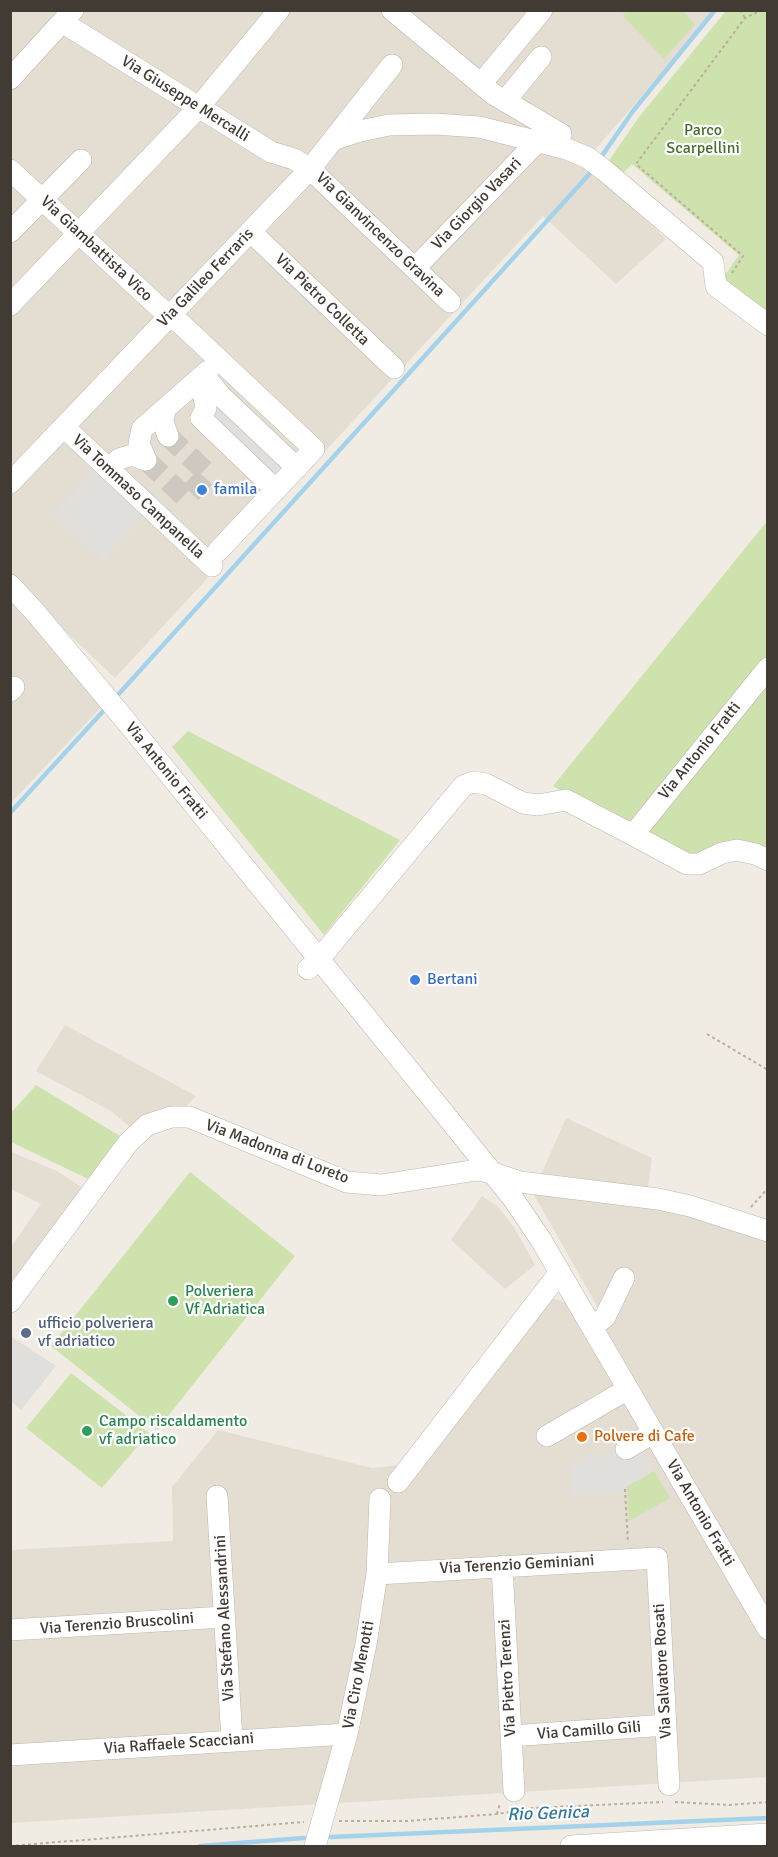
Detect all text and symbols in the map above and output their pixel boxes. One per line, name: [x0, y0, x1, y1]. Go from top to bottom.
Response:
street label: Via Giuseppe Mercalli: [117, 52, 253, 146]
park label: Parco Scarpellini: [666, 121, 740, 159]
street label: Via Giorgio Vasari: [428, 154, 526, 254]
street label: Via Gianvincenzo Gravina: [312, 168, 448, 302]
street label: Via Giambattista Vico: [36, 192, 156, 306]
street label: Via Galileo Ferraris: [154, 225, 258, 331]
street label: Via Pietro Colletta: [271, 250, 373, 350]
street label: Via Tommaso Campanella: [68, 431, 208, 563]
place label: famila: [214, 480, 257, 500]
marker: famila: [195, 483, 209, 497]
street label: Via Antonio Fratti: [655, 698, 745, 804]
street label: Via Antonio Fratti: [121, 718, 211, 824]
place label: Bertani: [427, 970, 478, 990]
marker: Bertani: [408, 973, 422, 987]
street label: Via Madonna di Loreto: [203, 1116, 351, 1188]
place label: Polveriera Vf Adriatica: [185, 1282, 265, 1320]
marker: Polveriera Vf Adriatica: [166, 1294, 180, 1308]
place label: ufficio polveriera vf adriatico: [38, 1314, 154, 1352]
marker: ufficio polveriera vf adriatico: [19, 1326, 33, 1340]
place label: Campo riscaldamento vf adriatico: [99, 1412, 247, 1450]
marker: Campo riscaldamento vf adriatico: [80, 1424, 94, 1438]
place label: Polvere di Cafe: [594, 1427, 695, 1447]
marker: Polvere di Cafe: [575, 1430, 589, 1444]
street label: Via Antonio Fratti: [662, 1456, 738, 1570]
street label: Via Stefano Alessandrini: [211, 1534, 239, 1702]
street label: Via Terenzio Geminiani: [439, 1551, 595, 1579]
street label: Via Salvatore Rosati: [650, 1603, 676, 1739]
street label: Via Terenzio Bruscolini: [39, 1609, 195, 1639]
street label: Via Ciro Menotti: [339, 1619, 379, 1731]
street label: Via Pietro Terenzi: [495, 1619, 521, 1737]
street label: Via Camillo Gili: [536, 1718, 642, 1744]
street label: Via Raffaele Scacciani: [103, 1729, 255, 1759]
water label: Rio Genica: [507, 1802, 589, 1826]

